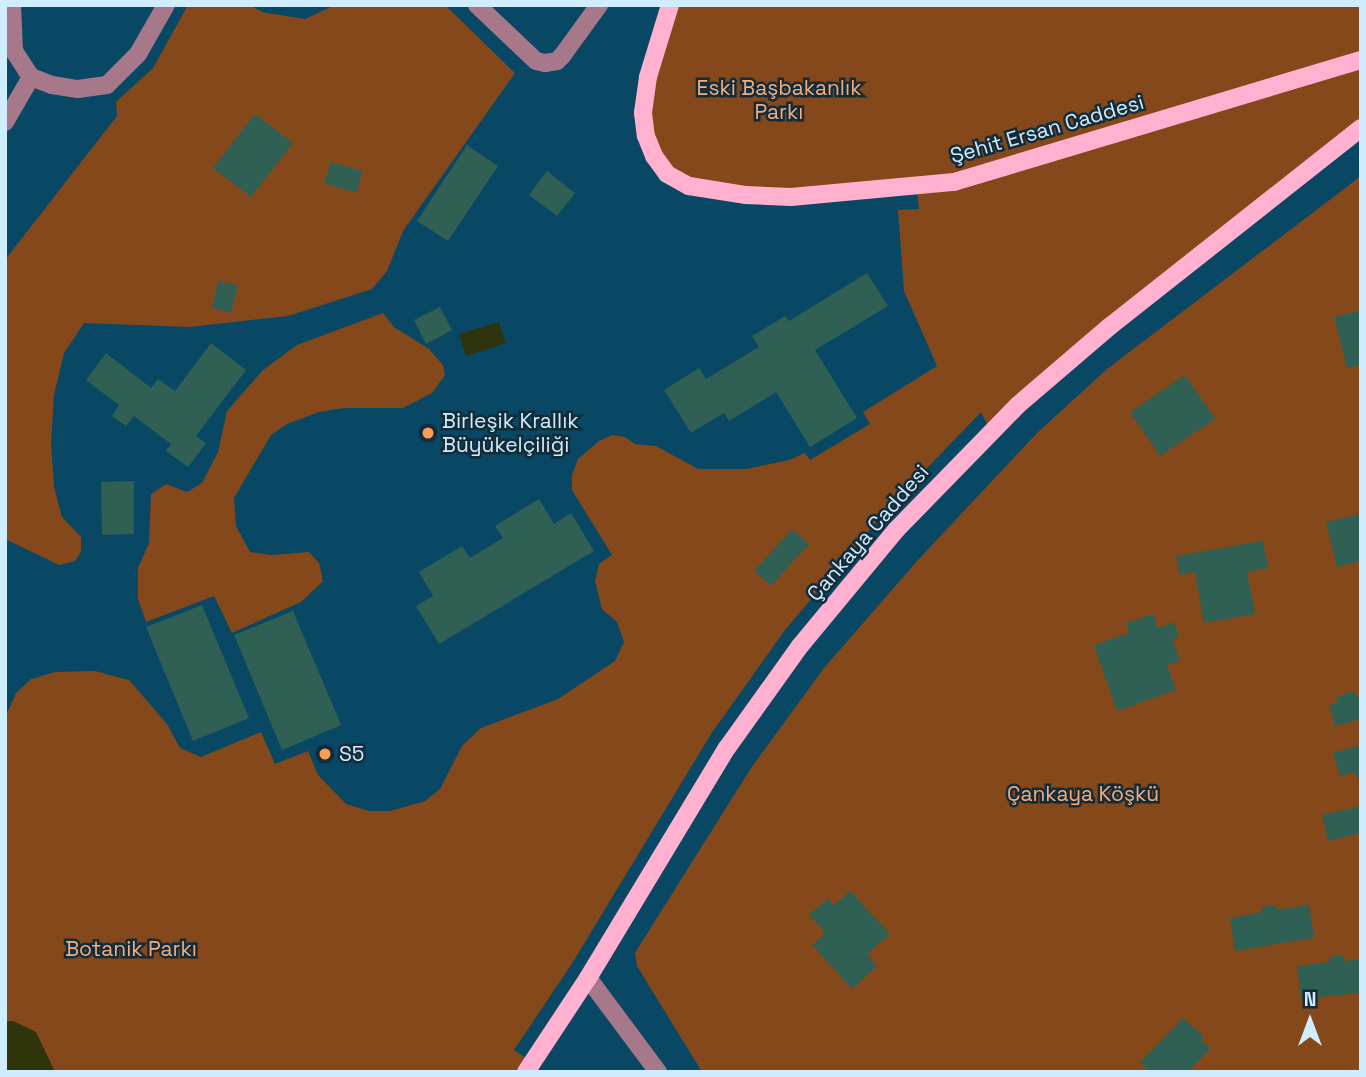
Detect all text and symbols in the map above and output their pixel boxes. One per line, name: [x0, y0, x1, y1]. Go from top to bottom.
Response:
park label: Eski Başbakanlık Parkı: [697, 75, 861, 125]
street label: Şehit Ersan Caddesi: [947, 89, 1147, 169]
place label: Birleşik Krallık Büyükelçiliği: [442, 408, 579, 458]
marker: Birleşik Krallık Büyükelçiliği: [420, 425, 436, 441]
street label: Çankaya Caddesi: [802, 460, 934, 606]
place label: S5: [339, 741, 364, 767]
marker: S5: [317, 746, 333, 762]
park label: Çankaya Köşkü: [1007, 781, 1159, 807]
park label: Botanik Parkı: [65, 936, 197, 962]
north arrow: [1275, 986, 1345, 1056]
text: N: [1304, 987, 1316, 1012]

